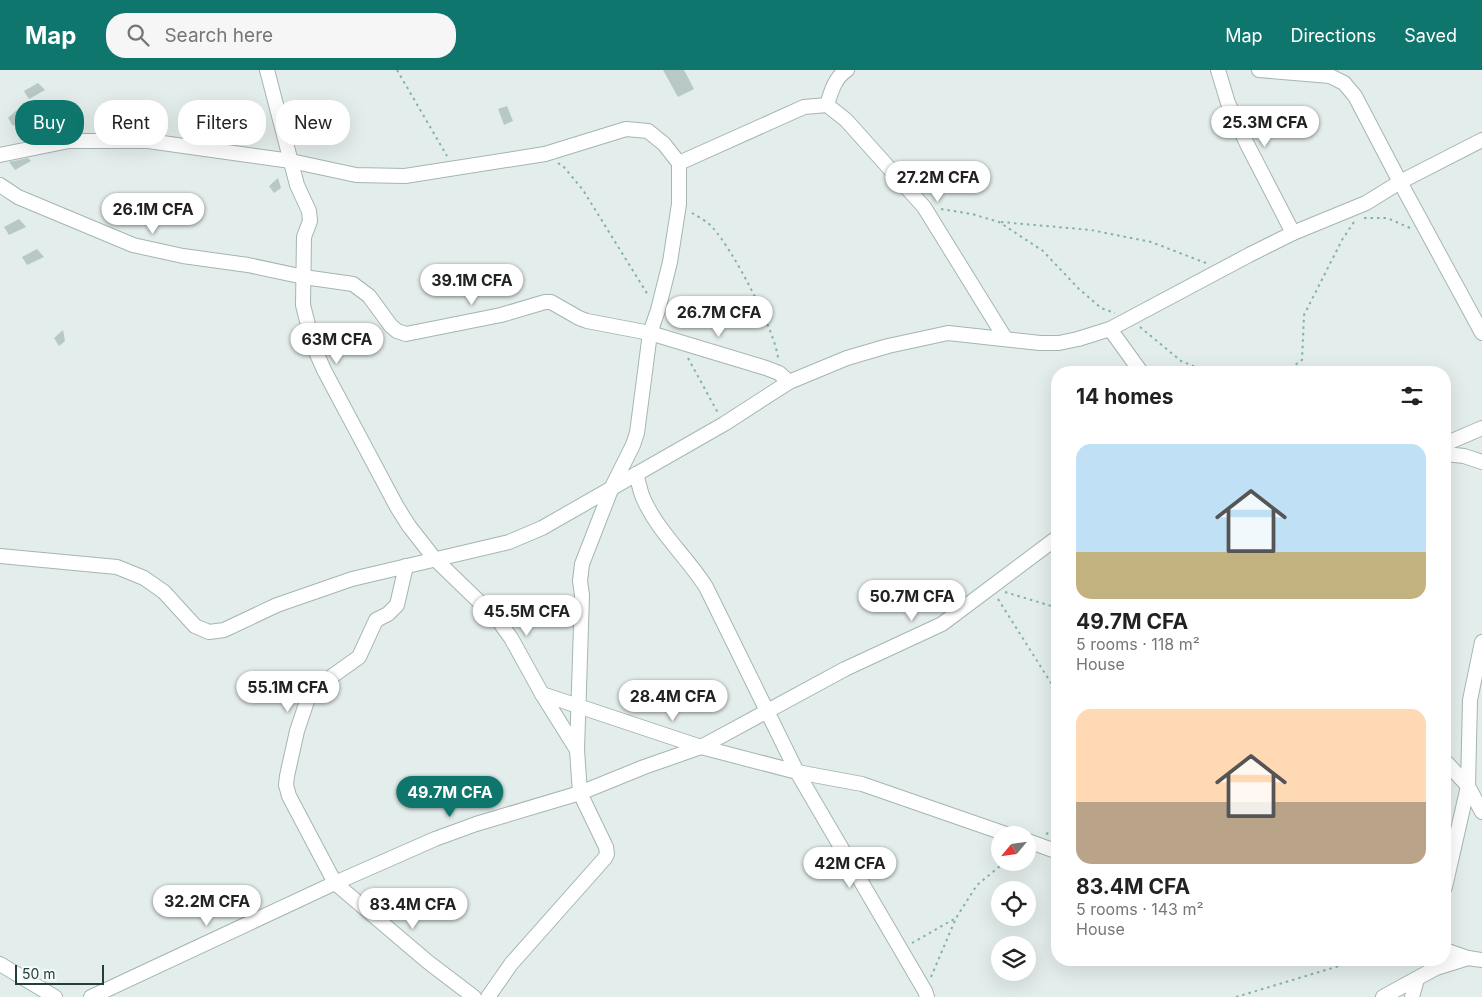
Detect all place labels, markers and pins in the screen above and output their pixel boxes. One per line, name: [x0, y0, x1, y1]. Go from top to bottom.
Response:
pin: 25.3M CFA: [1208, 106, 1322, 148]
pin: 27.2M CFA: [881, 160, 995, 203]
pin: 26.1M CFA: [96, 192, 210, 235]
pin: 39.1M CFA: [415, 264, 529, 306]
pin: 26.7M CFA: [662, 296, 776, 338]
pin: 63M CFA: [291, 322, 383, 365]
pin: 50.7M CFA: [855, 580, 969, 622]
pin: 45.5M CFA: [470, 594, 584, 637]
pin: 55.1M CFA: [231, 670, 345, 713]
pin: 28.4M CFA: [616, 680, 730, 722]
pin: 49.7M CFA: [393, 776, 507, 818]
pin: 42M CFA: [804, 846, 896, 889]
pin: 32.2M CFA: [150, 884, 264, 927]
pin: 83.4M CFA: [356, 888, 470, 930]

